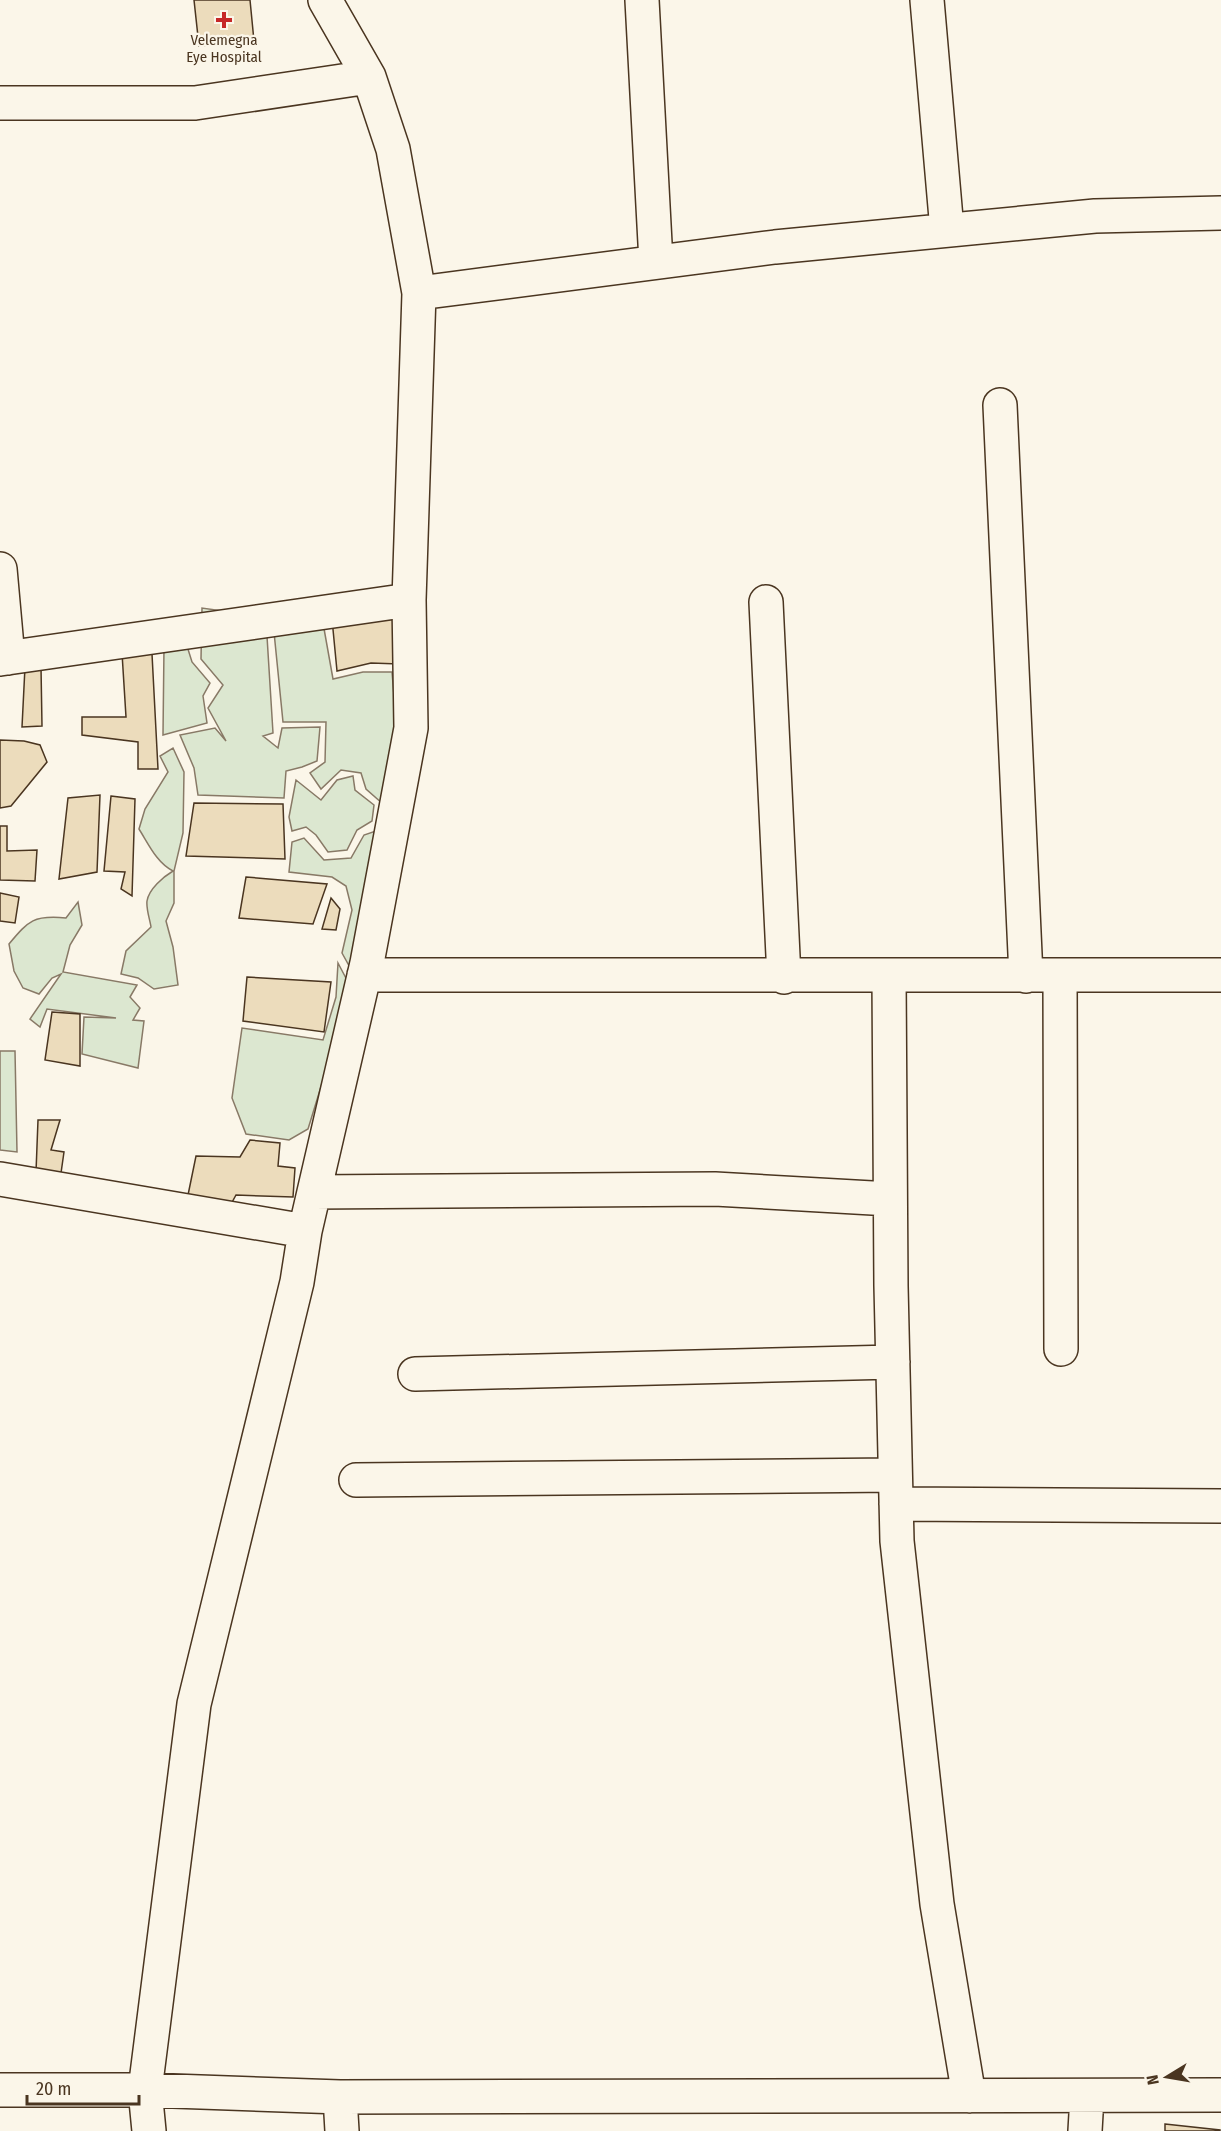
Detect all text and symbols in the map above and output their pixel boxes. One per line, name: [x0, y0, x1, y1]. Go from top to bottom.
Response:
marker: Velemegna Eye Hospital: [215, 11, 233, 29]
place label: Velemegna Eye Hospital: [186, 31, 262, 66]
north arrow: [1137, 2047, 1197, 2107]
scale bar: [27, 2068, 140, 2106]
text: N: [1143, 2073, 1163, 2086]
text: 20 m: [36, 2078, 71, 2100]

